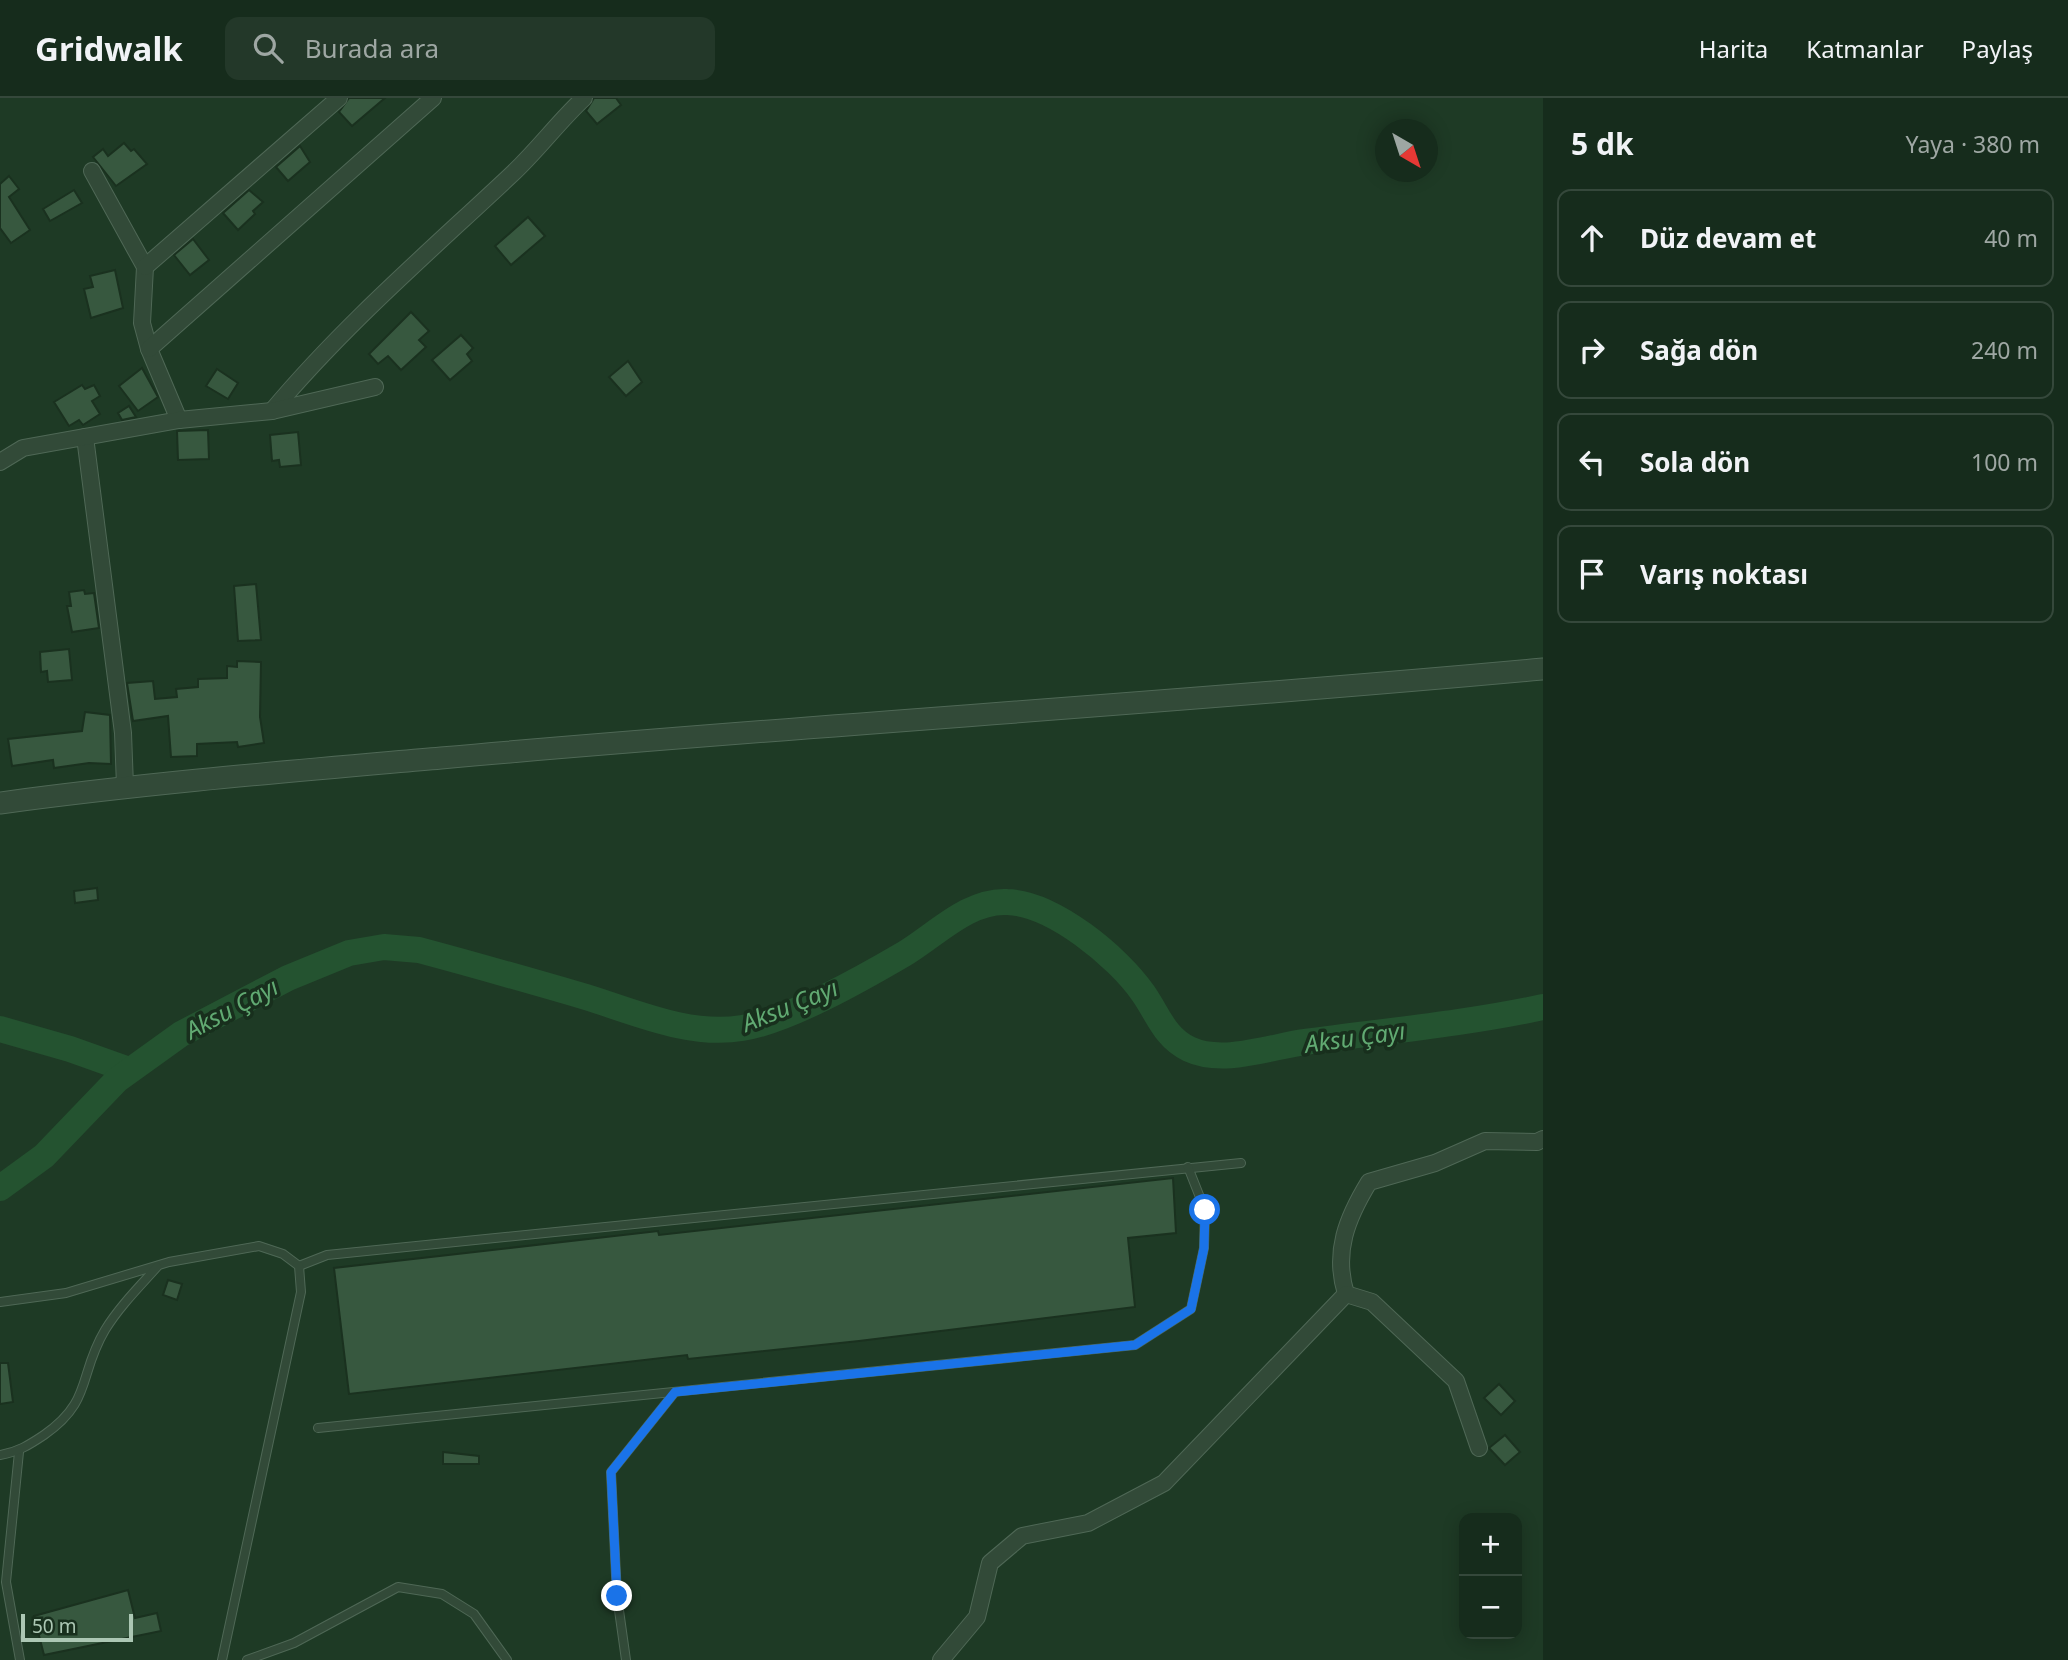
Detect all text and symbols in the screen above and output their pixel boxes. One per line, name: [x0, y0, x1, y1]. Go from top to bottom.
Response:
search box: [225, 17, 715, 80]
text: Gridwalk: [35, 26, 183, 71]
icon: search: [249, 29, 287, 67]
text: Burada ara: [305, 30, 439, 66]
text: Harita: [1699, 32, 1768, 65]
text: Katmanlar: [1806, 32, 1924, 65]
text: Paylaş: [1962, 32, 2033, 65]
north arrow: [1375, 119, 1438, 182]
text: 5 dk: [1571, 123, 1634, 164]
text: Yaya · 380 m: [1906, 128, 2040, 160]
icon: ahead: [1573, 219, 1611, 257]
text: Düz devam et: [1640, 220, 1816, 256]
text: 40 m: [1984, 222, 2038, 254]
icon: right: [1573, 331, 1611, 369]
text: Sağa dön: [1640, 332, 1758, 368]
text: 240 m: [1971, 334, 2038, 366]
icon: left: [1573, 443, 1611, 481]
text: Sola dön: [1640, 444, 1750, 480]
text: 100 m: [1971, 446, 2038, 478]
icon: arrive: [1573, 555, 1611, 593]
text: Varış noktası: [1640, 556, 1808, 592]
water label: Aksu Çayı: [177, 969, 284, 1047]
water label: Aksu Çayı: [735, 970, 842, 1040]
water label: Aksu Çayı: [1301, 1013, 1407, 1060]
route start: [1189, 1194, 1220, 1225]
map controls: [1459, 1513, 1522, 1639]
button: +: [1459, 1513, 1522, 1576]
button: −: [1459, 1576, 1522, 1639]
route end: [601, 1580, 632, 1611]
scale bar: [21, 1611, 133, 1643]
text: 50 m: [32, 1613, 76, 1639]

